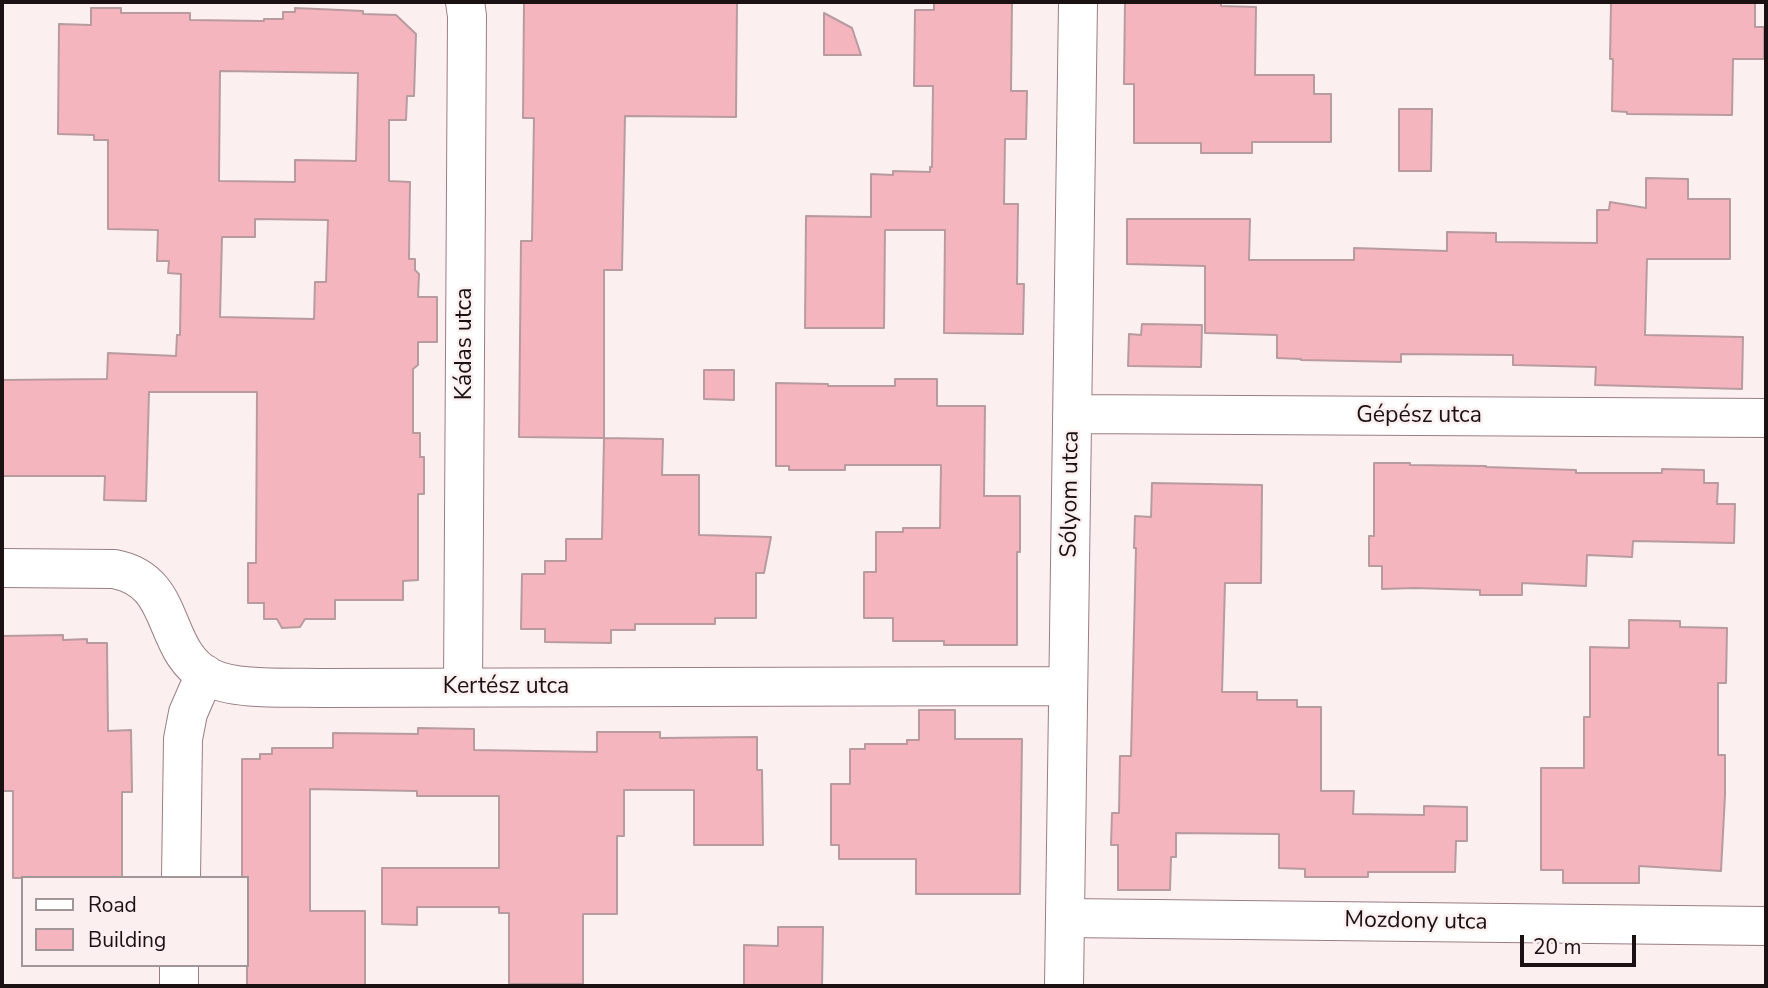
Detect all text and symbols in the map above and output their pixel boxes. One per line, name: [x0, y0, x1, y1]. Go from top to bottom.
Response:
street label: Kádas utca: [451, 288, 479, 400]
street label: Gépész utca: [1356, 402, 1482, 430]
street label: Sólyom utca: [1056, 430, 1086, 558]
street label: Kertész utca: [443, 673, 569, 701]
legend: [21, 876, 248, 967]
text: Road: [88, 891, 137, 919]
street label: Mozdony utca: [1344, 907, 1488, 937]
scale bar: [1523, 922, 1638, 966]
text: Building: [88, 926, 166, 954]
text: 20 m: [1533, 933, 1582, 961]

